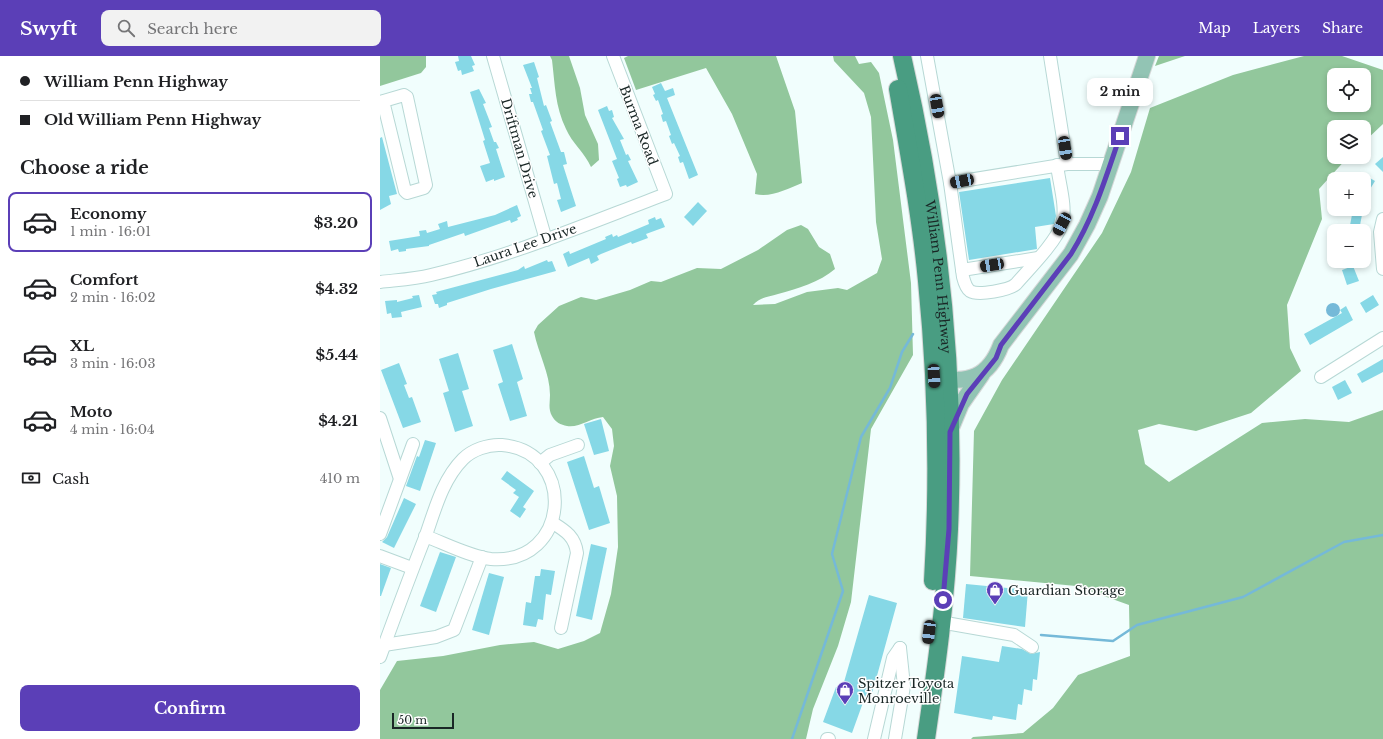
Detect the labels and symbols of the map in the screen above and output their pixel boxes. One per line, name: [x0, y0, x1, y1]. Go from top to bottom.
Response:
callout: 2 min: [1087, 78, 1153, 106]
street label: Burma Road: [616, 83, 662, 168]
car: [929, 93, 945, 119]
street label: Driftman Drive: [497, 96, 542, 200]
route end: [1111, 127, 1129, 145]
car: [1057, 135, 1073, 161]
car: [949, 173, 975, 189]
street label: William Penn Highway: [921, 198, 955, 355]
car: [1051, 211, 1073, 237]
street label: Laura Lee Drive: [472, 220, 579, 271]
car: [979, 257, 1005, 273]
car: [927, 364, 941, 388]
shop icon: Guardian Storage: [985, 580, 1005, 605]
place label: Guardian Storage: [1008, 582, 1125, 599]
route start: [934, 591, 952, 609]
car: [922, 619, 936, 645]
place label: Spitzer Toyota Monroeville: [858, 675, 955, 707]
shop icon: Spitzer Toyota Monroeville: [835, 680, 855, 705]
scale bar: [392, 711, 454, 730]

